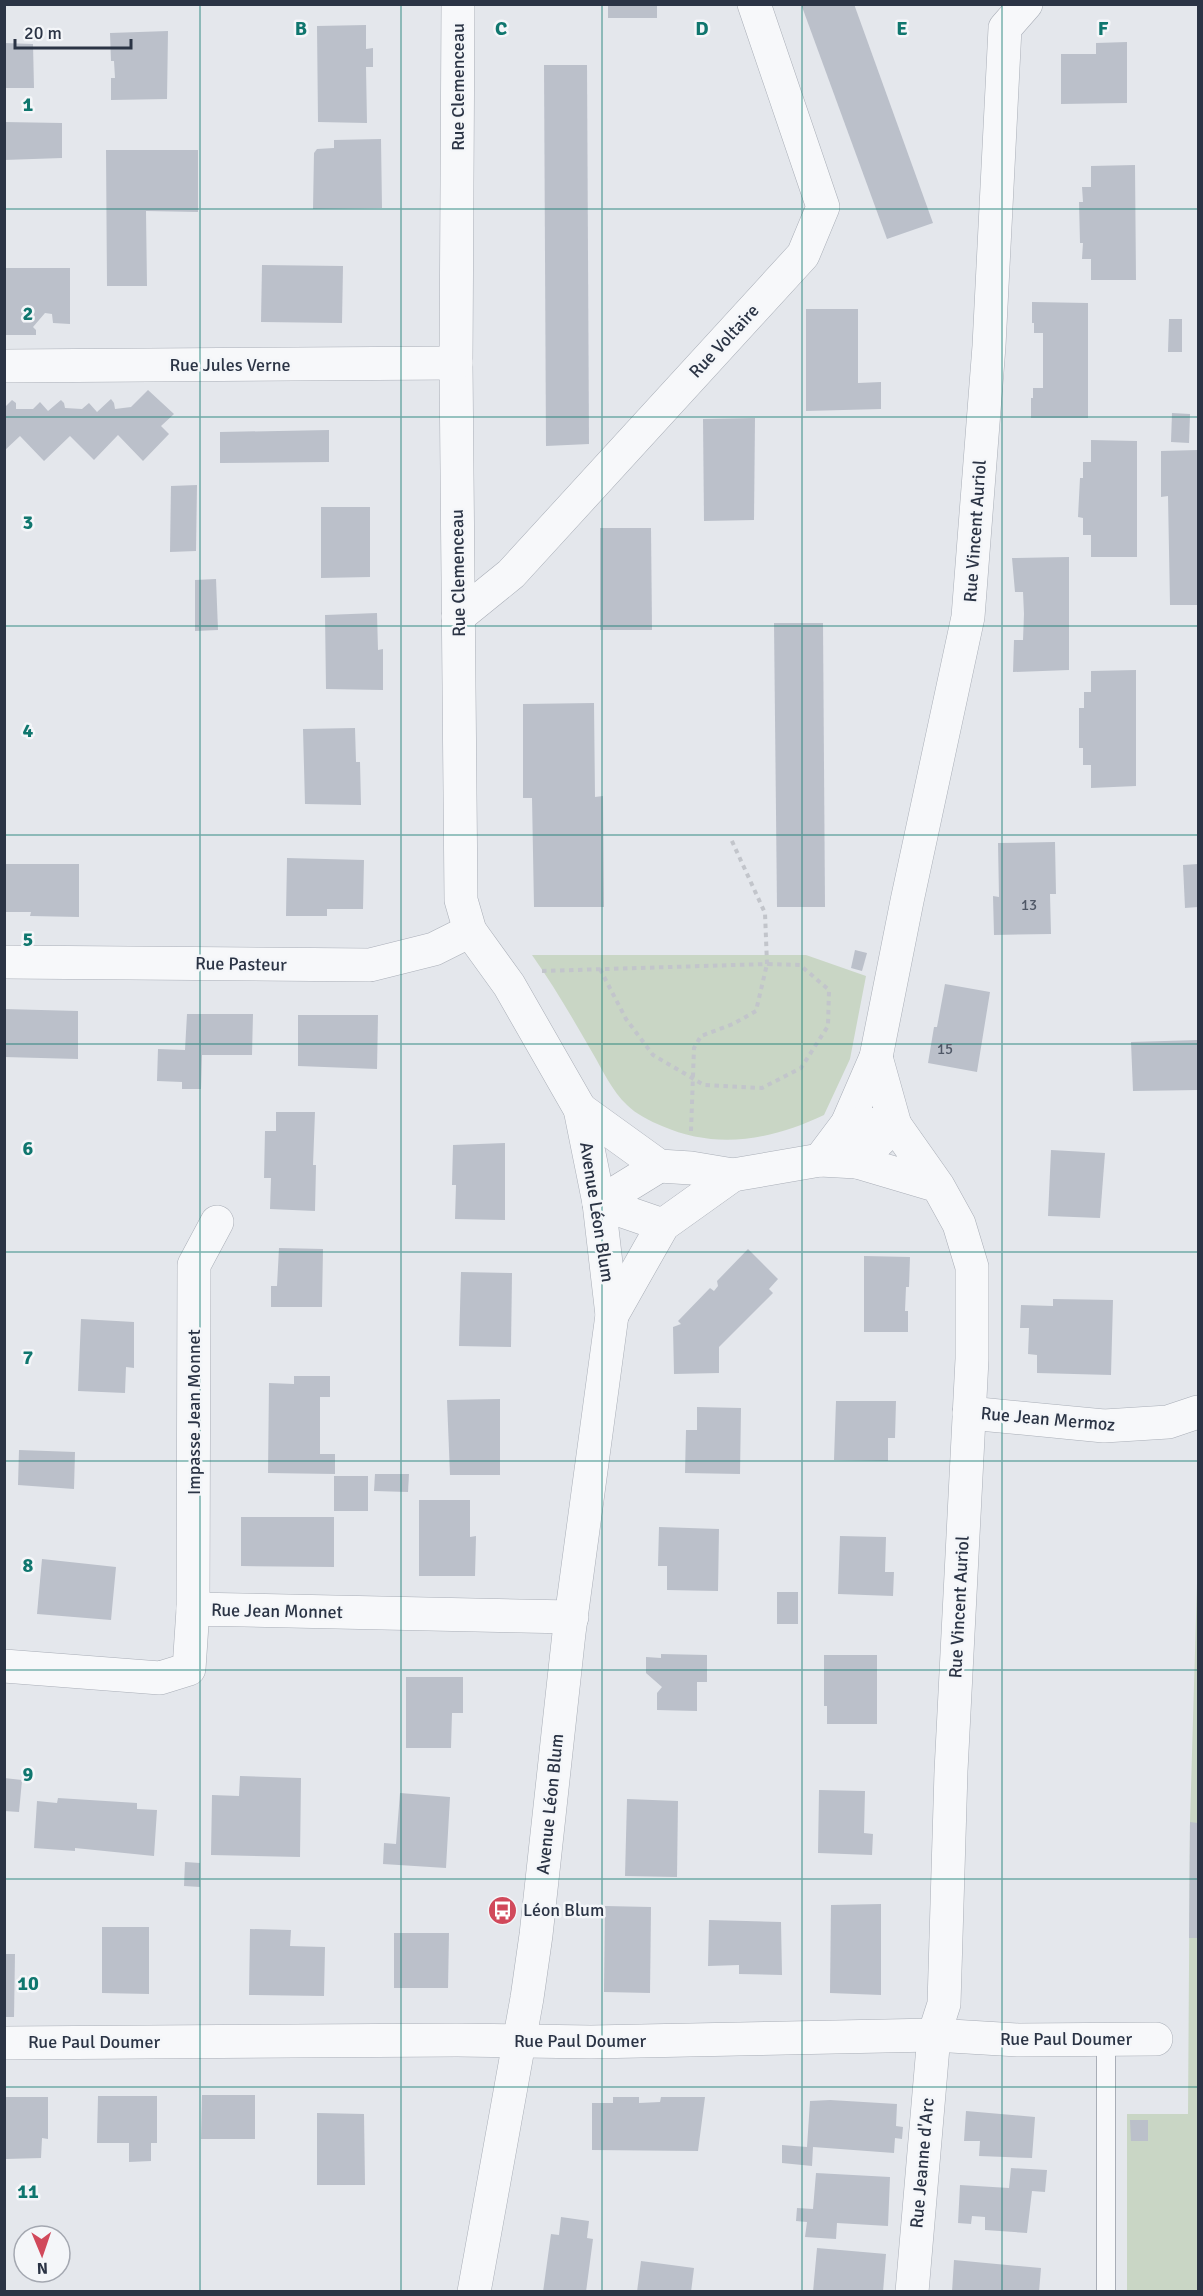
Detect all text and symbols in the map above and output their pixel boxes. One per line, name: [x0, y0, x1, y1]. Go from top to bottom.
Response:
scale bar: [15, 12, 130, 50]
text: B: [295, 16, 307, 41]
text: C: [495, 16, 507, 41]
text: D: [695, 16, 709, 41]
text: E: [896, 16, 908, 41]
text: F: [1098, 16, 1109, 41]
text: 20 m: [24, 22, 62, 44]
street label: Rue Clemenceau: [447, 23, 469, 151]
text: 1: [23, 92, 34, 117]
street label: Rue Voltaire: [684, 300, 764, 382]
text: 2: [23, 301, 33, 326]
street label: Rue Jules Verne: [170, 354, 290, 376]
street label: Rue Vincent Auriol: [959, 459, 991, 603]
street label: Rue Clemenceau: [446, 509, 470, 637]
text: 3: [23, 510, 33, 535]
text: 4: [23, 718, 34, 743]
house number: 13: [1021, 896, 1037, 914]
text: 5: [23, 927, 33, 952]
street label: Rue Pasteur: [195, 952, 287, 976]
house number: 15: [937, 1040, 953, 1058]
text: 6: [23, 1136, 34, 1161]
street label: Avenue Léon Blum: [575, 1140, 619, 1284]
street label: Impasse Jean Monnet: [183, 1329, 205, 1495]
text: 7: [23, 1345, 34, 1370]
street label: Rue Jean Mermoz: [980, 1402, 1116, 1436]
street label: Rue Vincent Auriol: [944, 1535, 974, 1679]
text: 8: [23, 1553, 34, 1578]
street label: Rue Jean Monnet: [211, 1599, 343, 1623]
street label: Avenue Léon Blum: [532, 1732, 568, 1876]
text: 9: [23, 1762, 34, 1787]
bus stop icon: Léon Blum: [486, 1894, 518, 1926]
place label: Léon Blum: [523, 1899, 604, 1921]
text: 10: [17, 1971, 39, 1996]
street label: Rue Paul Doumer: [1000, 2028, 1132, 2050]
street label: Rue Paul Doumer: [514, 2030, 646, 2052]
street label: Rue Paul Doumer: [28, 2031, 160, 2053]
street label: Rue Jeanne d'Arc: [905, 2097, 939, 2229]
text: 11: [17, 2179, 39, 2204]
north arrow: [12, 2224, 72, 2284]
text: N: [37, 2258, 48, 2278]

